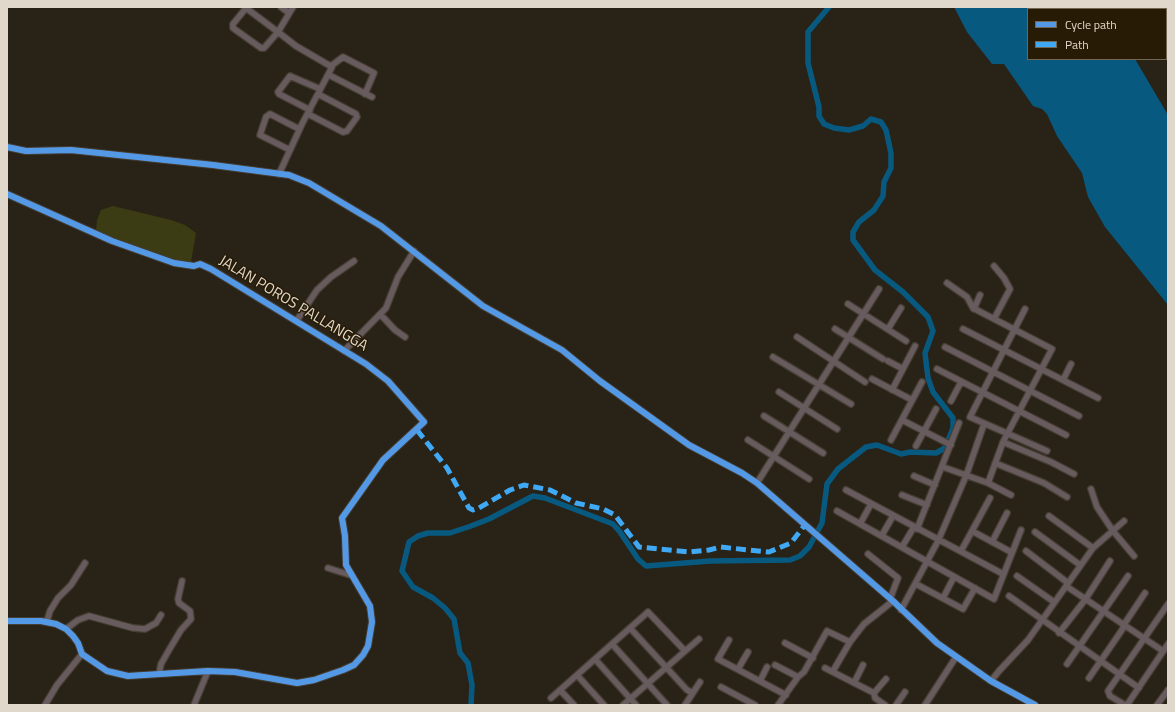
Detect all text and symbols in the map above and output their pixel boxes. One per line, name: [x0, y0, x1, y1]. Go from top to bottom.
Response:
legend: [1027, 8, 1167, 60]
text: Cycle path: [1065, 15, 1117, 34]
text: Path: [1065, 35, 1089, 54]
street label: JALAN POROS PALLANGGA: [215, 252, 371, 356]

